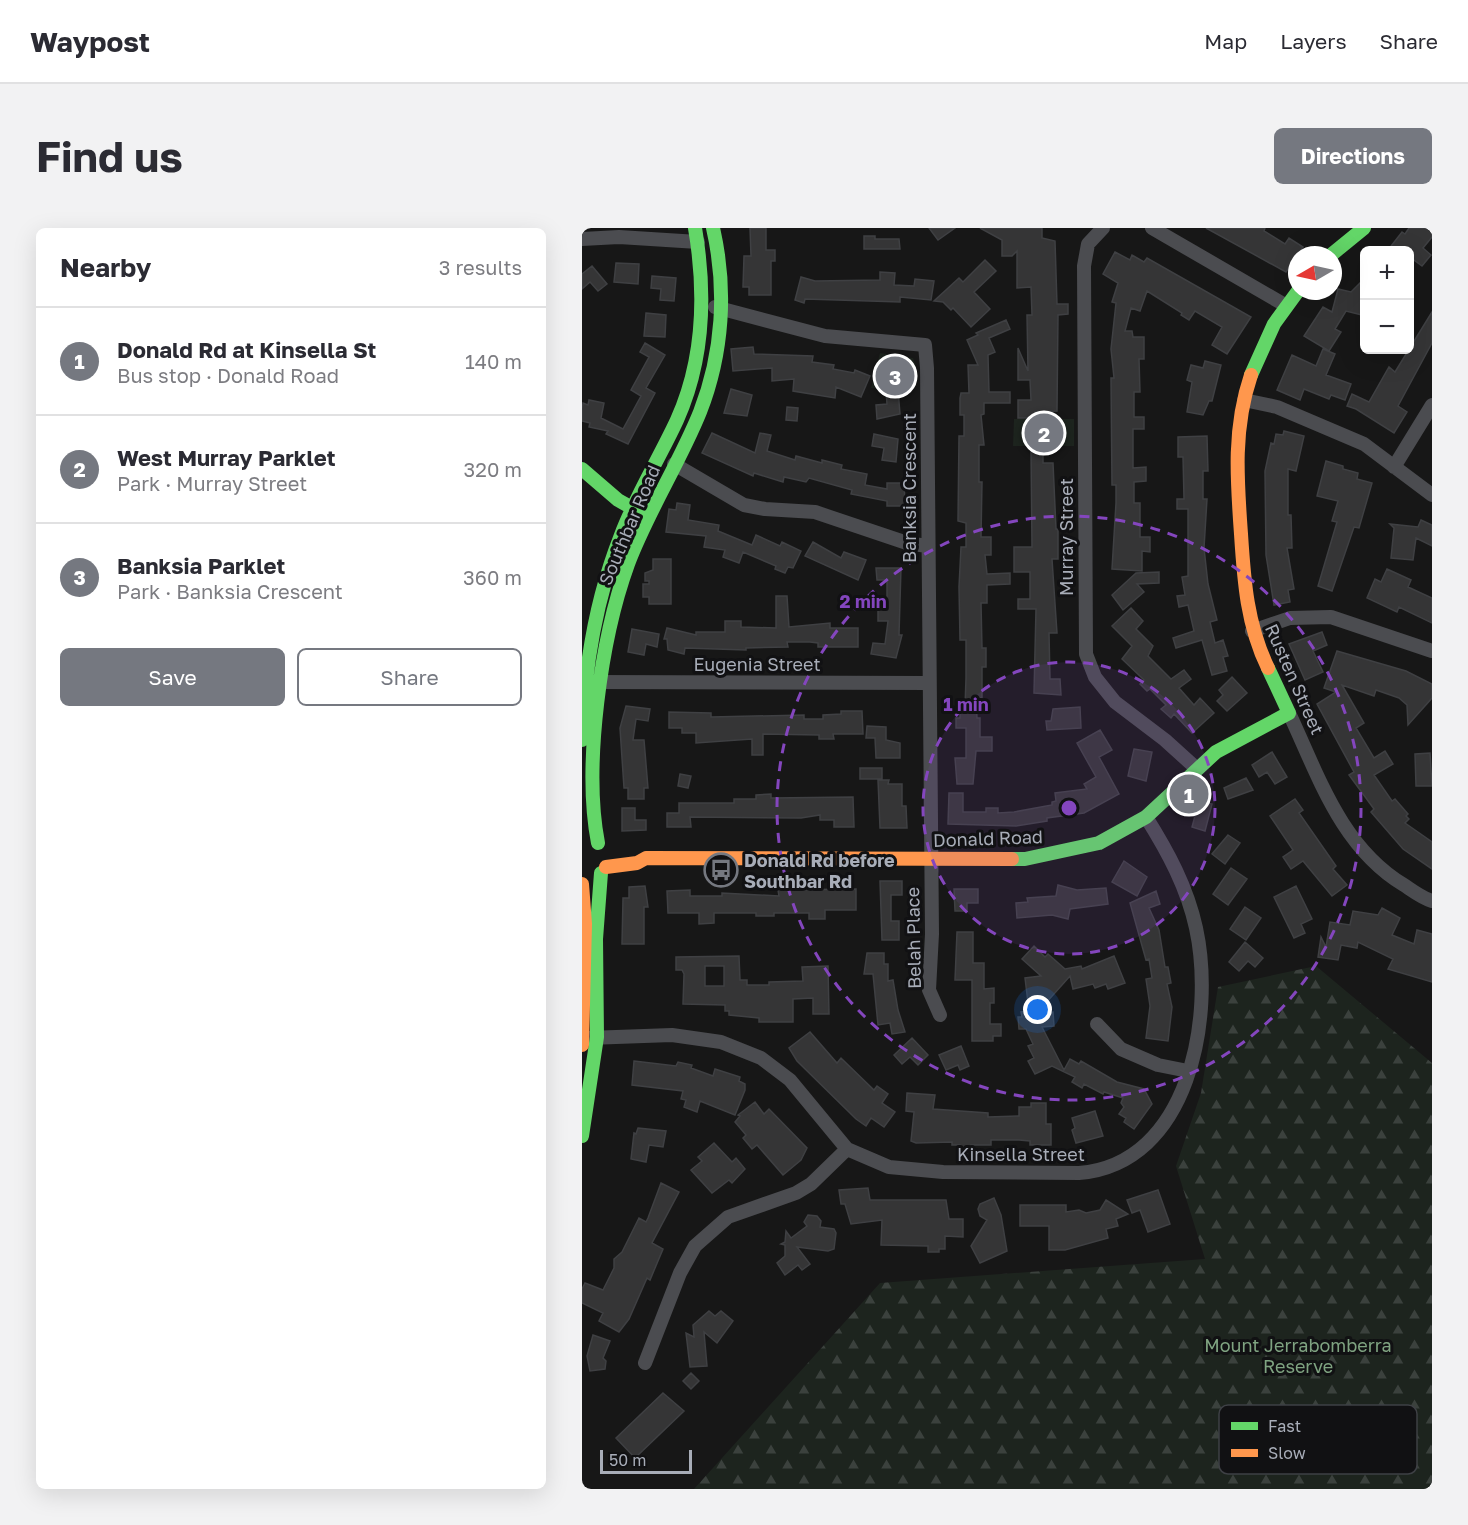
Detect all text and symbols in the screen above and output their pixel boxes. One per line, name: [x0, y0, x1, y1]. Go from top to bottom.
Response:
text: Waypost: [30, 25, 150, 58]
text: Map: [1204, 28, 1247, 54]
text: Layers: [1280, 28, 1347, 54]
text: Share: [1380, 28, 1438, 54]
button: Directions: [1274, 128, 1432, 184]
text: Find us: [36, 131, 183, 181]
north arrow: [1288, 246, 1342, 300]
map controls: [1360, 246, 1414, 354]
button: +: [1360, 246, 1414, 300]
text: Nearby: [60, 252, 151, 283]
text: 3 results: [439, 255, 522, 279]
button: −: [1360, 300, 1414, 354]
text: Donald Rd at Kinsella St: [117, 336, 376, 363]
text: 1: [74, 349, 85, 373]
text: 140 m: [465, 349, 522, 373]
pin: 3: [876, 354, 914, 398]
text: Bus stop · Donald Road: [117, 363, 339, 387]
pin: 2: [1024, 410, 1064, 456]
street label: Banksia Crescent: [898, 413, 920, 563]
text: West Murray Parklet: [117, 444, 335, 471]
text: 2: [73, 457, 86, 481]
text: 320 m: [464, 457, 522, 481]
street label: Southbar Road: [594, 462, 664, 588]
text: Park · Murray Street: [117, 471, 307, 495]
street label: Murray Street: [1055, 478, 1077, 596]
text: Banksia Parklet: [117, 552, 285, 579]
text: 3: [73, 565, 86, 589]
text: 360 m: [463, 565, 522, 589]
text: Park · Banksia Crescent: [117, 579, 343, 603]
text: 2 min: [839, 590, 887, 612]
street label: Rusten Street: [1261, 620, 1329, 738]
button: Save: [60, 648, 285, 706]
button: Share: [297, 648, 522, 706]
street label: Eugenia Street: [693, 653, 821, 675]
text: 1 min: [943, 693, 989, 715]
pin: 1: [1170, 772, 1208, 816]
centre of rings: [1059, 798, 1079, 818]
street label: Donald Road: [933, 825, 1043, 851]
place label: Donald Rd before Southbar Rd: [744, 849, 895, 892]
bus stop icon: Donald Rd before Southbar Rd: [703, 852, 739, 888]
street label: Belah Place: [901, 887, 925, 989]
your location: [1023, 995, 1052, 1024]
street label: Kinsella Street: [957, 1143, 1085, 1165]
park label: Mount Jerrabomberra Reserve: [1204, 1334, 1392, 1377]
legend: [1219, 1405, 1417, 1474]
text: Fast: [1268, 1416, 1301, 1436]
text: Slow: [1268, 1443, 1306, 1463]
scale bar: [600, 1447, 692, 1474]
text: 50 m: [609, 1450, 646, 1470]

